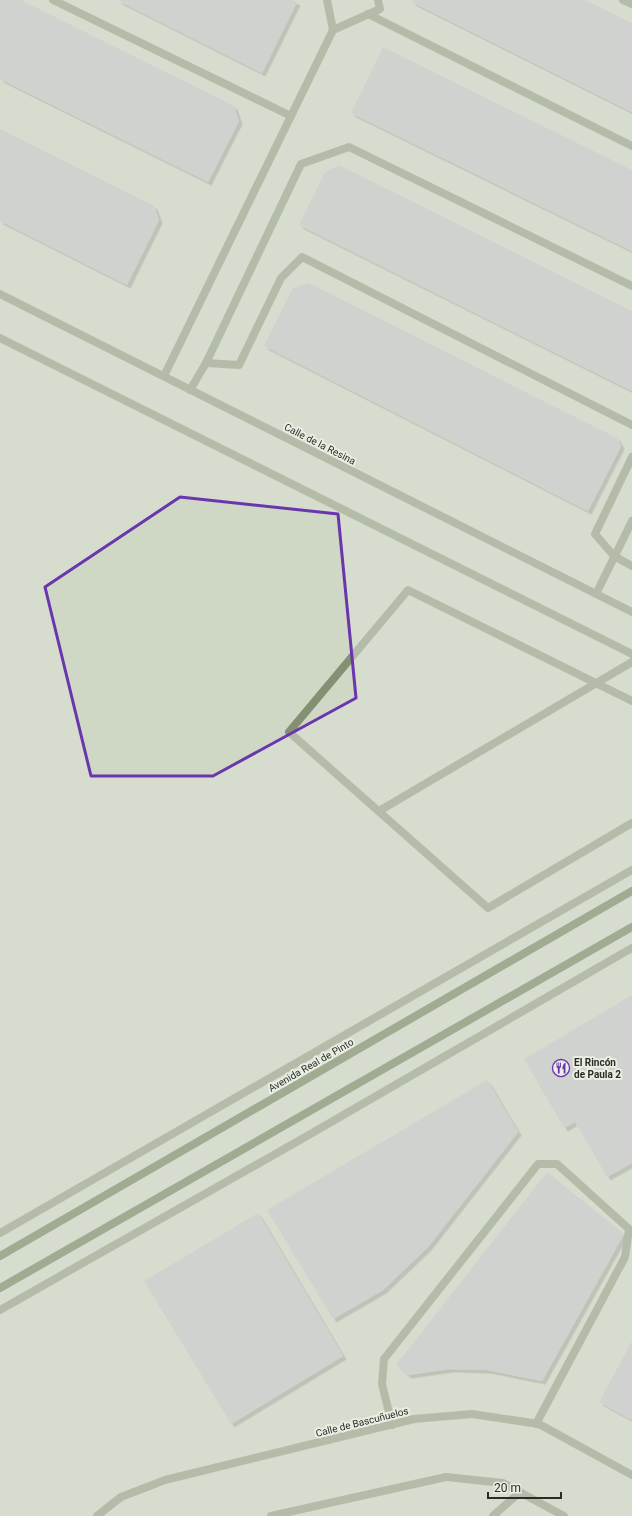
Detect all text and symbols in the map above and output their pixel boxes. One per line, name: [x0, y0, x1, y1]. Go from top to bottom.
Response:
street label: Calle de la Resina: [283, 421, 357, 467]
street label: Avenida Real de Pinto: [267, 1036, 356, 1094]
place label: El Rincón de Paula 2: [574, 1057, 621, 1080]
restaurant icon: El Rincón de Paula 2: [551, 1058, 571, 1078]
street label: Calle de Bascuñuelos: [314, 1405, 410, 1439]
scale bar: [488, 1474, 561, 1500]
text: 20 m: [494, 1481, 521, 1495]

